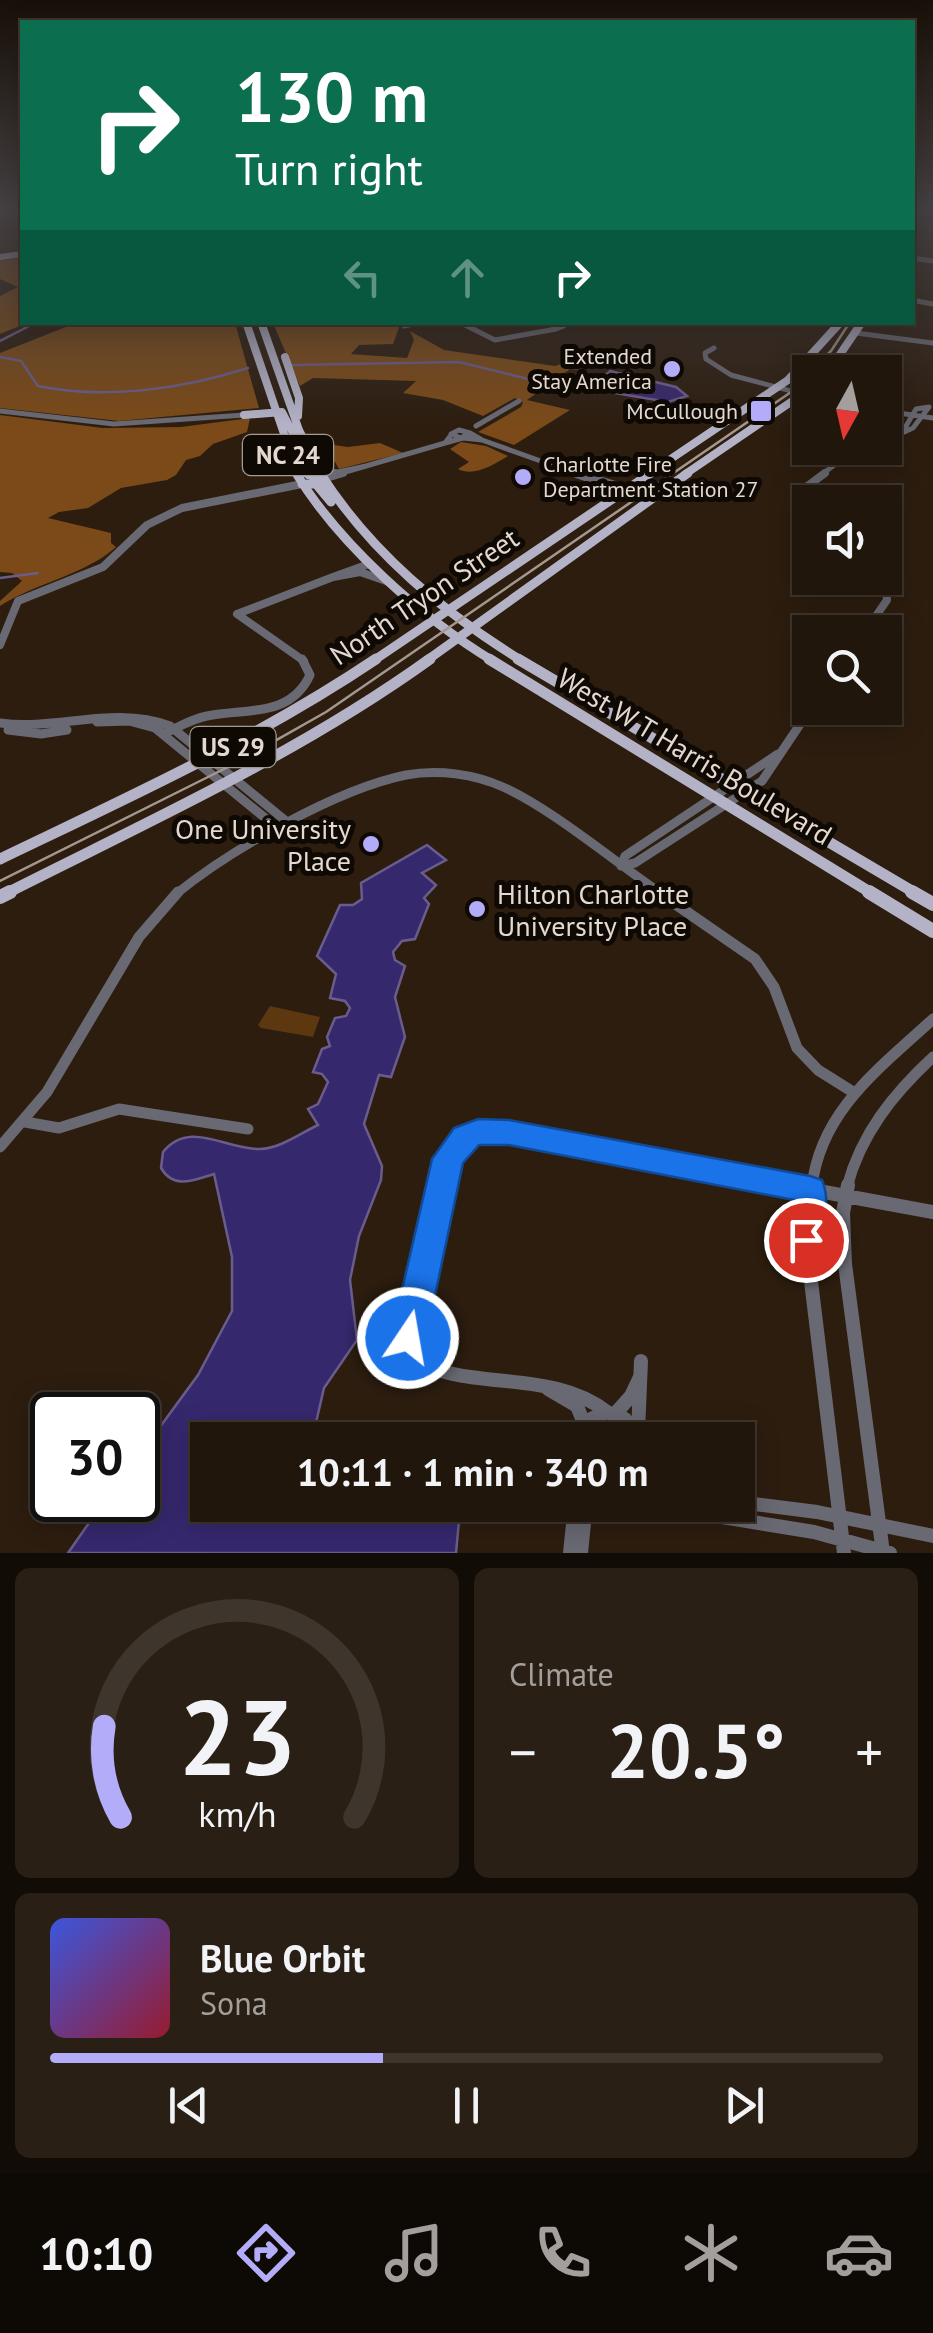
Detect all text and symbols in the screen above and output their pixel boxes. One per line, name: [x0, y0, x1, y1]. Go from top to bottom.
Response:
text: 130 m: [235, 51, 428, 141]
icon: right: [70, 60, 200, 190]
text: Turn right: [235, 139, 423, 197]
icon: left: [335, 250, 390, 305]
icon: ahead: [440, 250, 495, 305]
icon: right: [545, 250, 600, 305]
place label: Extended Stay America: [531, 342, 652, 395]
north arrow: [792, 355, 902, 465]
map controls: [792, 355, 902, 725]
marker: Extended Stay America: [661, 358, 683, 380]
place label: McCullough: [626, 397, 738, 425]
marker: McCullough: [748, 398, 774, 424]
road number: NC 24: [243, 435, 333, 475]
place label: Charlotte Fire Department Station 27: [543, 450, 758, 503]
marker: Charlotte Fire Department Station 27: [512, 466, 534, 488]
button: sound: [792, 485, 902, 595]
street label: North Tryon Street: [323, 519, 526, 673]
button: search: [792, 615, 902, 725]
street label: West W T Harris Boulevard: [551, 659, 839, 853]
road number: US 29: [190, 727, 276, 767]
place label: One University Place: [175, 810, 351, 879]
marker: One University Place: [360, 833, 382, 855]
place label: Hilton Charlotte University Place: [497, 875, 689, 944]
marker: Hilton Charlotte University Place: [466, 898, 488, 920]
pin: [764, 1198, 849, 1283]
icon: arrive: [779, 1213, 834, 1268]
position arrow: [356, 1286, 460, 1390]
speed limit sign: 30: [30, 1392, 160, 1522]
text: 10:11 · 1 min · 340 m: [297, 1447, 648, 1496]
text: Climate: [509, 1653, 614, 1695]
text: 23: [178, 1669, 296, 1804]
text: 20.5°: [607, 1702, 785, 1799]
text: −: [509, 1716, 537, 1787]
text: +: [855, 1716, 883, 1787]
text: km/h: [198, 1791, 276, 1837]
text: Blue Orbit: [200, 1933, 365, 1982]
text: Sona: [200, 1982, 268, 2024]
icon: previous: [161, 2078, 216, 2133]
icon: pause: [439, 2078, 494, 2133]
icon: next: [717, 2078, 772, 2133]
icon: directions: [231, 2218, 301, 2288]
icon: music: [379, 2218, 449, 2288]
icon: phone: [528, 2218, 598, 2288]
icon: climate: [676, 2218, 746, 2288]
icon: car: [824, 2218, 894, 2288]
text: 10:10: [39, 2224, 153, 2282]

